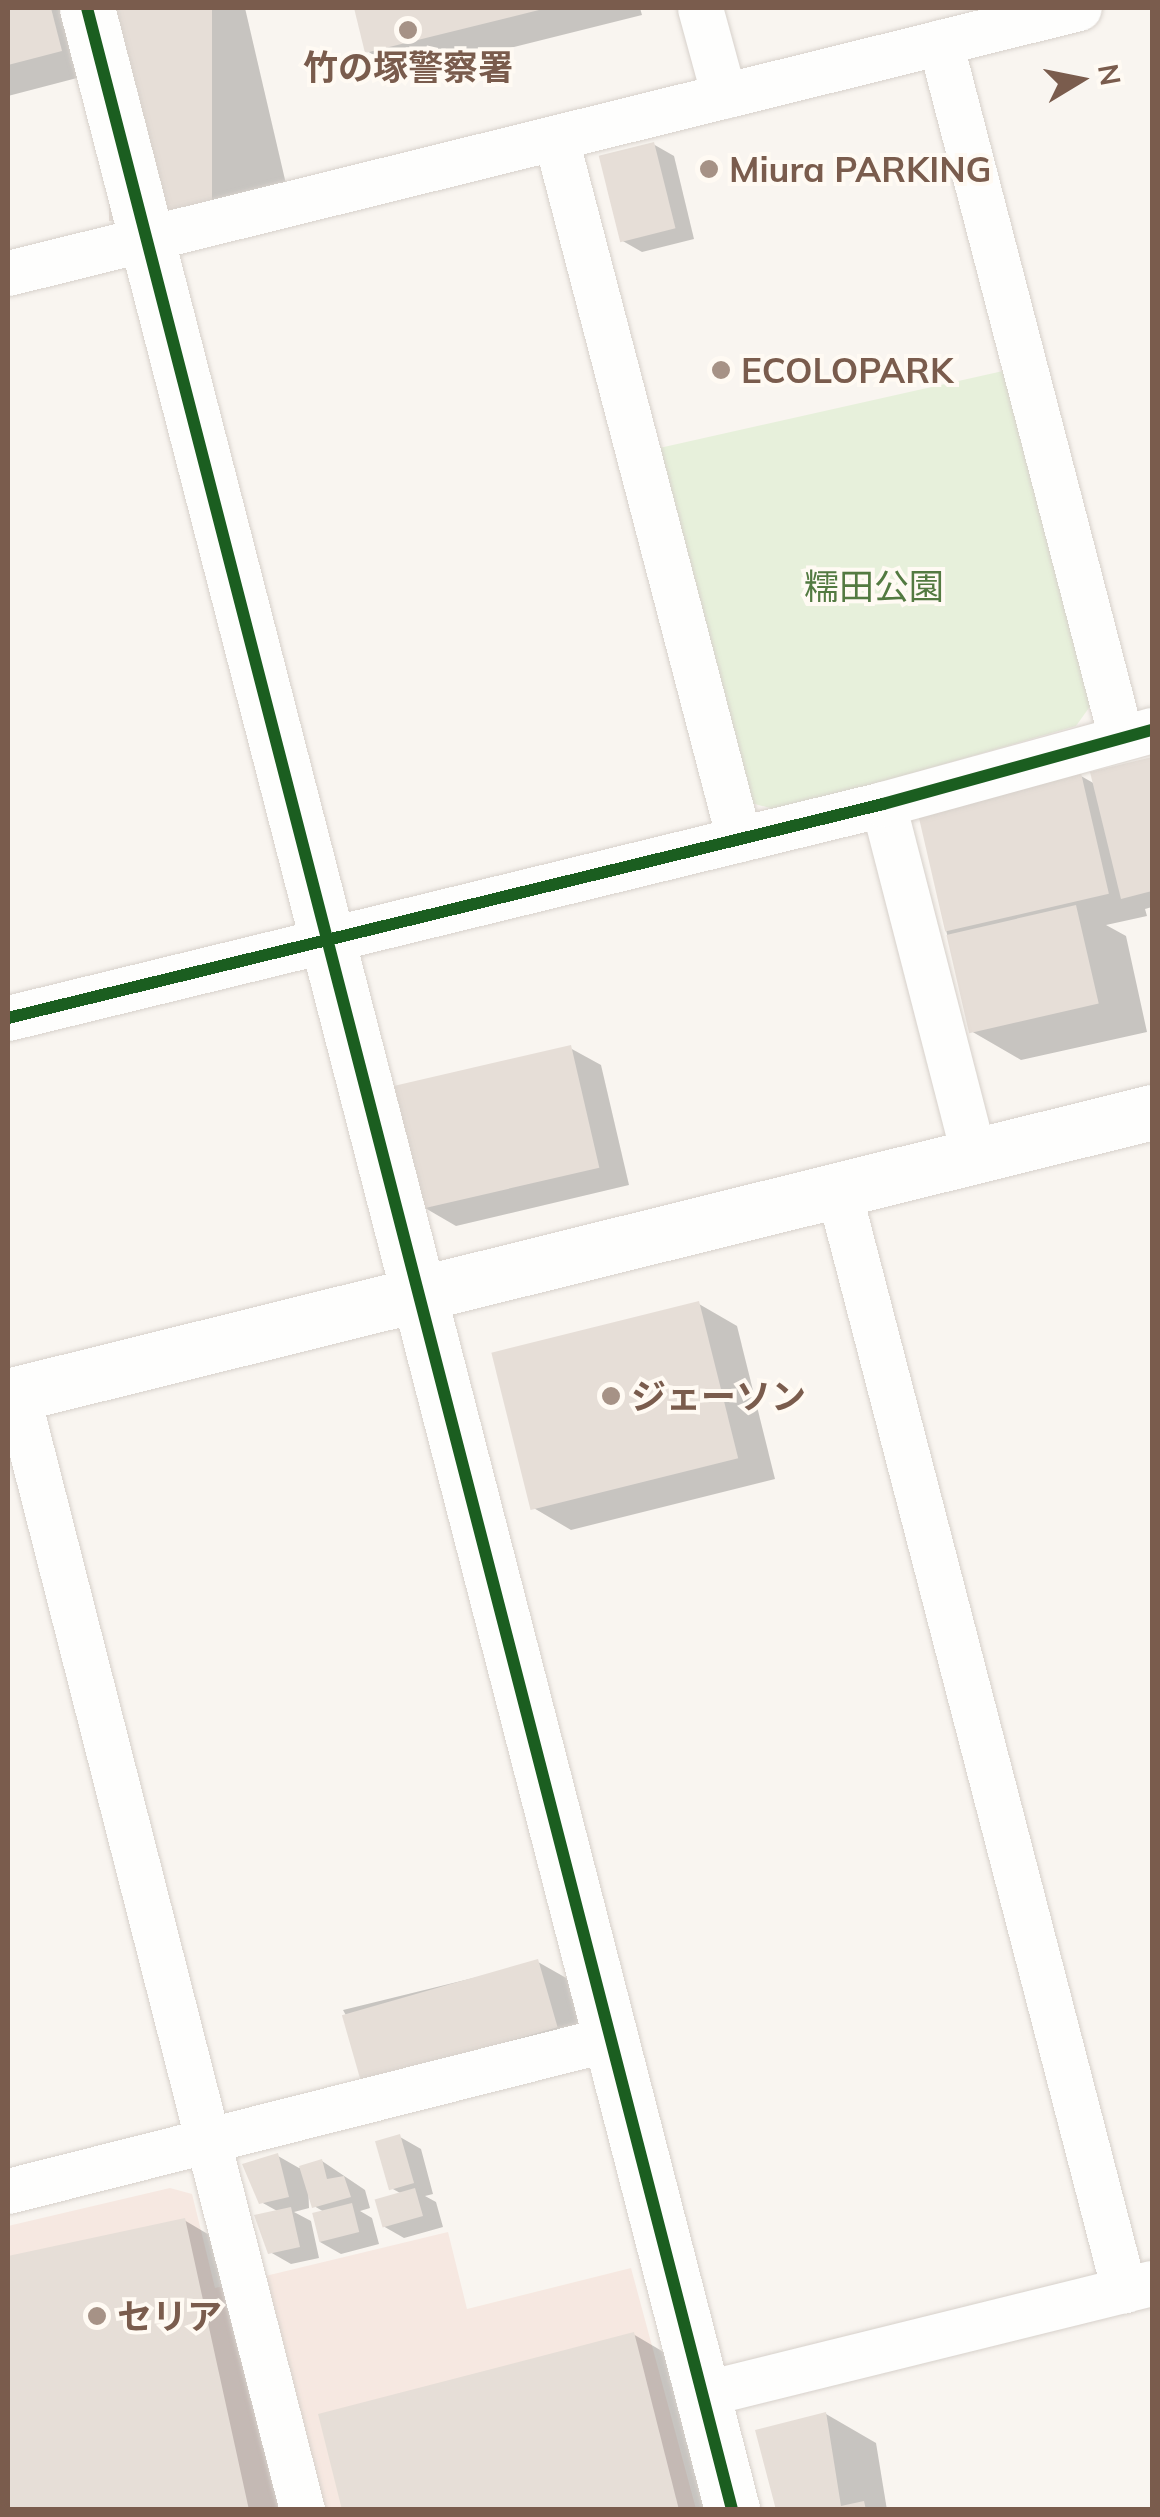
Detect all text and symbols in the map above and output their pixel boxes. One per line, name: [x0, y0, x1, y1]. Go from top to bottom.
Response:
marker: 竹の塚警察署: [397, 19, 419, 41]
north arrow: [1030, 30, 1130, 130]
place label: 竹の塚警察署: [303, 46, 513, 88]
text: N: [1091, 61, 1129, 88]
place label: Miura PARKING: [729, 148, 991, 190]
marker: Miura PARKING: [698, 158, 720, 180]
place label: ECOLOPARK: [741, 349, 953, 391]
marker: ECOLOPARK: [710, 359, 732, 381]
park label: 糯田公園: [804, 565, 944, 607]
place label: ジェーソン: [631, 1375, 806, 1417]
marker: ジェーソン: [600, 1385, 622, 1407]
place label: セリア: [117, 2295, 222, 2337]
marker: セリア: [86, 2305, 108, 2327]

